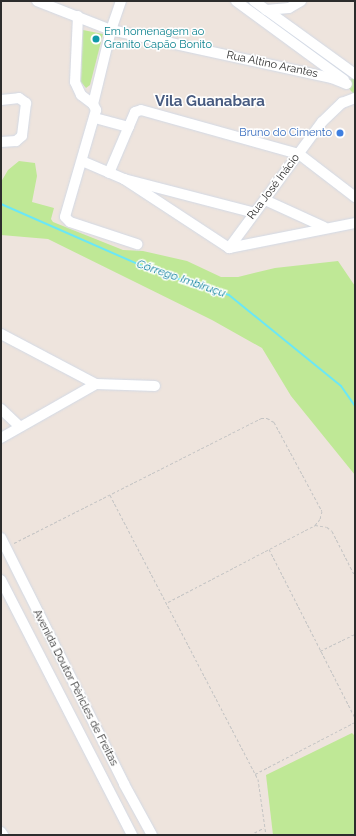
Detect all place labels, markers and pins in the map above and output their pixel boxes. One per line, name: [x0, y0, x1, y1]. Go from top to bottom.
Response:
place label: Em homenagem ao Granito Capão Bonito: [104, 26, 212, 52]
marker: Em homenagem ao Granito Capão Bonito: [91, 34, 101, 44]
place label: Bruno do Cimento: [239, 126, 332, 140]
marker: Bruno do Cimento: [335, 128, 345, 138]

